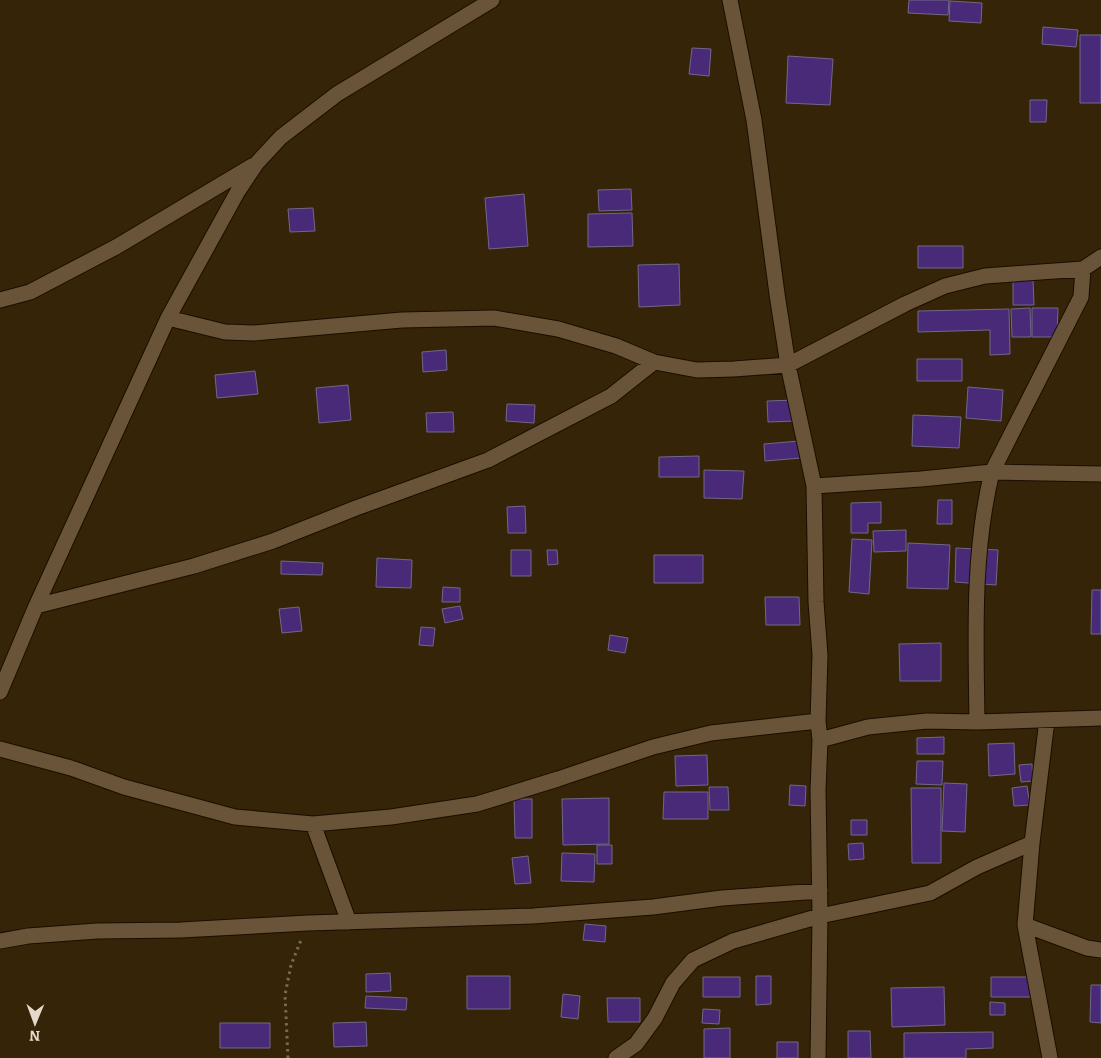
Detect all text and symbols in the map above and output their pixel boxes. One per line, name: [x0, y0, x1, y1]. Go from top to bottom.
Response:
north arrow: [10, 998, 60, 1048]
text: N: [29, 1027, 40, 1044]

